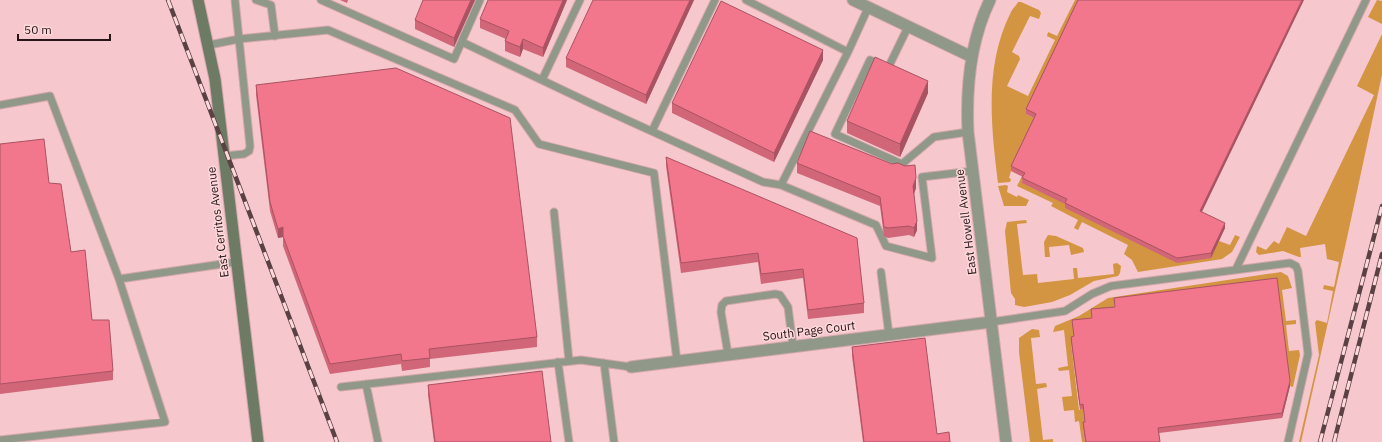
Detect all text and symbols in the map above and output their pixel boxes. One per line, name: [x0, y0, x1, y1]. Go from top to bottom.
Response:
scale bar: [18, 16, 110, 42]
text: 50 m: [24, 22, 52, 37]
street label: East Cerritos Avenue: [203, 165, 232, 278]
street label: East Howell Avenue: [952, 168, 979, 276]
street label: South Page Court: [762, 317, 856, 344]

